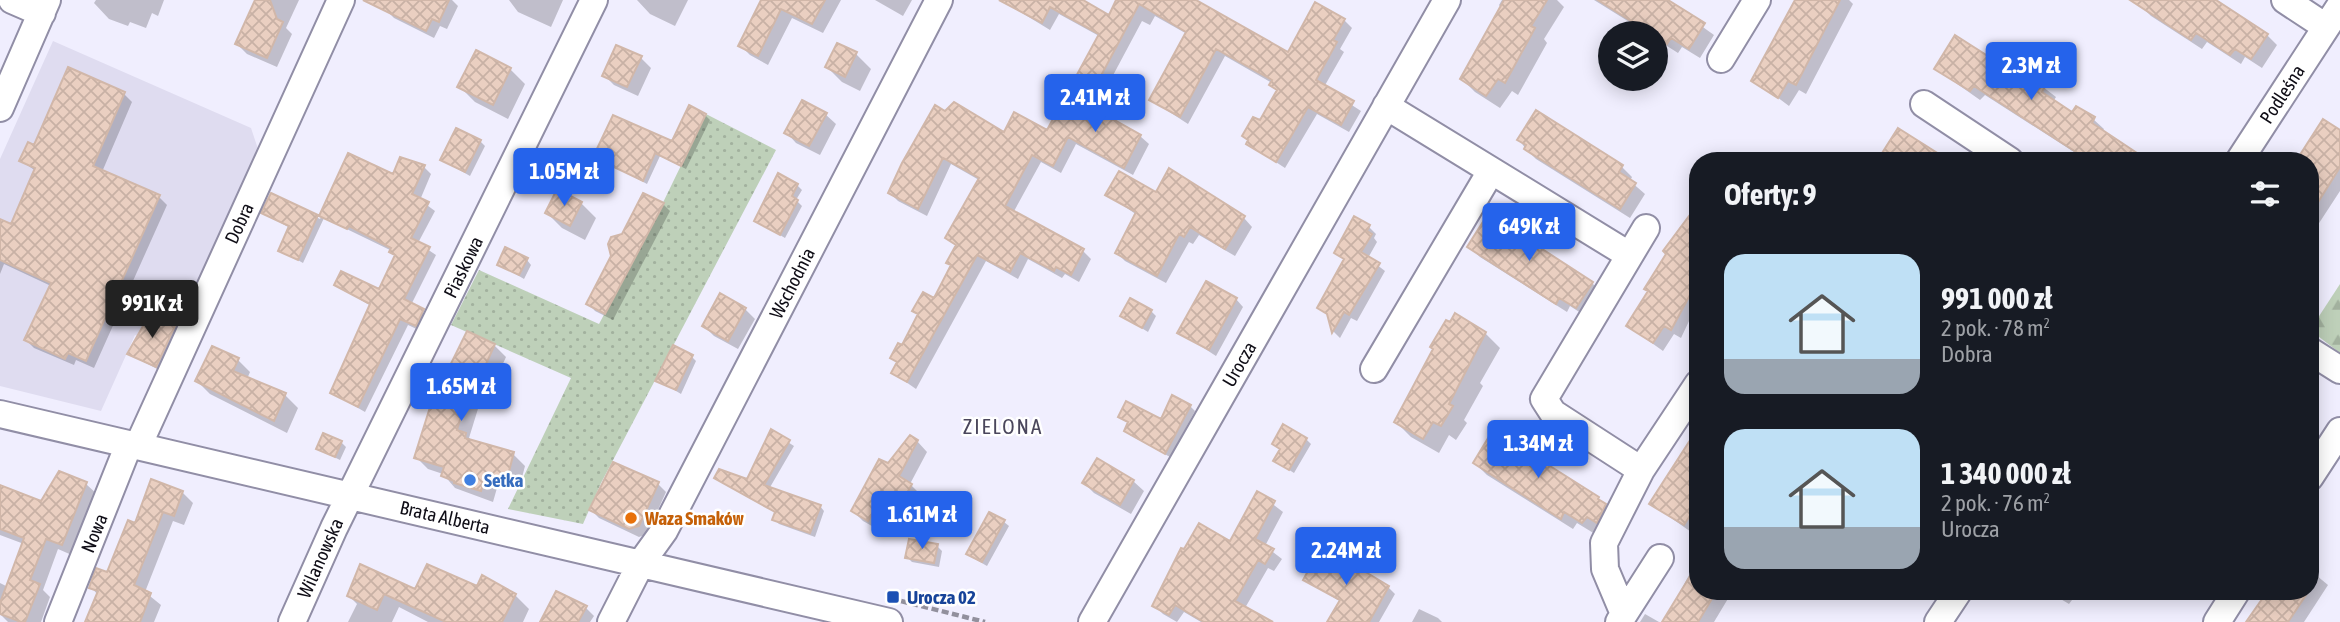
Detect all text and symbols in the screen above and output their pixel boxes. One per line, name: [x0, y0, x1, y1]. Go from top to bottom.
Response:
map controls: [1598, 21, 1668, 91]
button: layers: [1598, 21, 1668, 91]
pin: 2.3M zł: [1966, 42, 2096, 102]
text: 2.3M zł: [2002, 52, 2060, 78]
street label: Podleśna: [2255, 61, 2309, 127]
pin: 2.41M zł: [1023, 74, 1167, 134]
text: 2.41M zł: [1060, 84, 1130, 110]
pin: 1.05M zł: [492, 148, 636, 208]
text: 1.05M zł: [529, 158, 599, 184]
icon: filters: [2246, 175, 2284, 213]
text: Oferty: 9: [1724, 177, 1817, 211]
street label: Dobra: [220, 199, 258, 247]
pin: 649K zł: [1464, 204, 1594, 263]
text: 649K zł: [1498, 213, 1560, 239]
street label: Piaskowa: [439, 233, 487, 301]
street label: Wschodnia: [765, 244, 819, 322]
pin: 991K zł: [87, 280, 217, 340]
text: 991 000 zł: [1941, 281, 2053, 315]
icon: home: [1780, 282, 1864, 366]
text: 991K zł: [121, 290, 183, 316]
text: 2 pok. · 78 m²: [1941, 315, 2050, 341]
street label: Urocza: [1217, 338, 1261, 390]
text: Dobra: [1941, 341, 1993, 367]
pin: 1.65M zł: [389, 364, 533, 423]
text: 1.65M zł: [426, 373, 496, 399]
district label: ZIELONA: [963, 414, 1043, 438]
pin: 1.34M zł: [1466, 420, 1610, 480]
text: 1.34M zł: [1503, 430, 1573, 456]
text: 1 340 000 zł: [1941, 456, 2071, 490]
icon: home: [1780, 457, 1864, 541]
place label: Setka: [484, 469, 523, 491]
marker: Setka: [462, 472, 478, 488]
text: 2 pok. · 76 m²: [1941, 490, 2050, 516]
pin: 1.61M zł: [850, 491, 994, 551]
street label: Brata Alberta: [398, 496, 492, 538]
text: 1.61M zł: [887, 501, 957, 527]
place label: Waza Smaków: [644, 507, 745, 529]
street label: Nowa: [76, 510, 112, 556]
marker: Waza Smaków: [623, 510, 639, 526]
street label: Wilanowska: [293, 515, 347, 601]
text: Urocza: [1941, 516, 2000, 542]
pin: 2.24M zł: [1274, 528, 1418, 587]
text: 2.24M zł: [1311, 537, 1381, 563]
place label: Urocza 02: [907, 586, 976, 608]
marker: Urocza 02: [885, 589, 901, 605]

